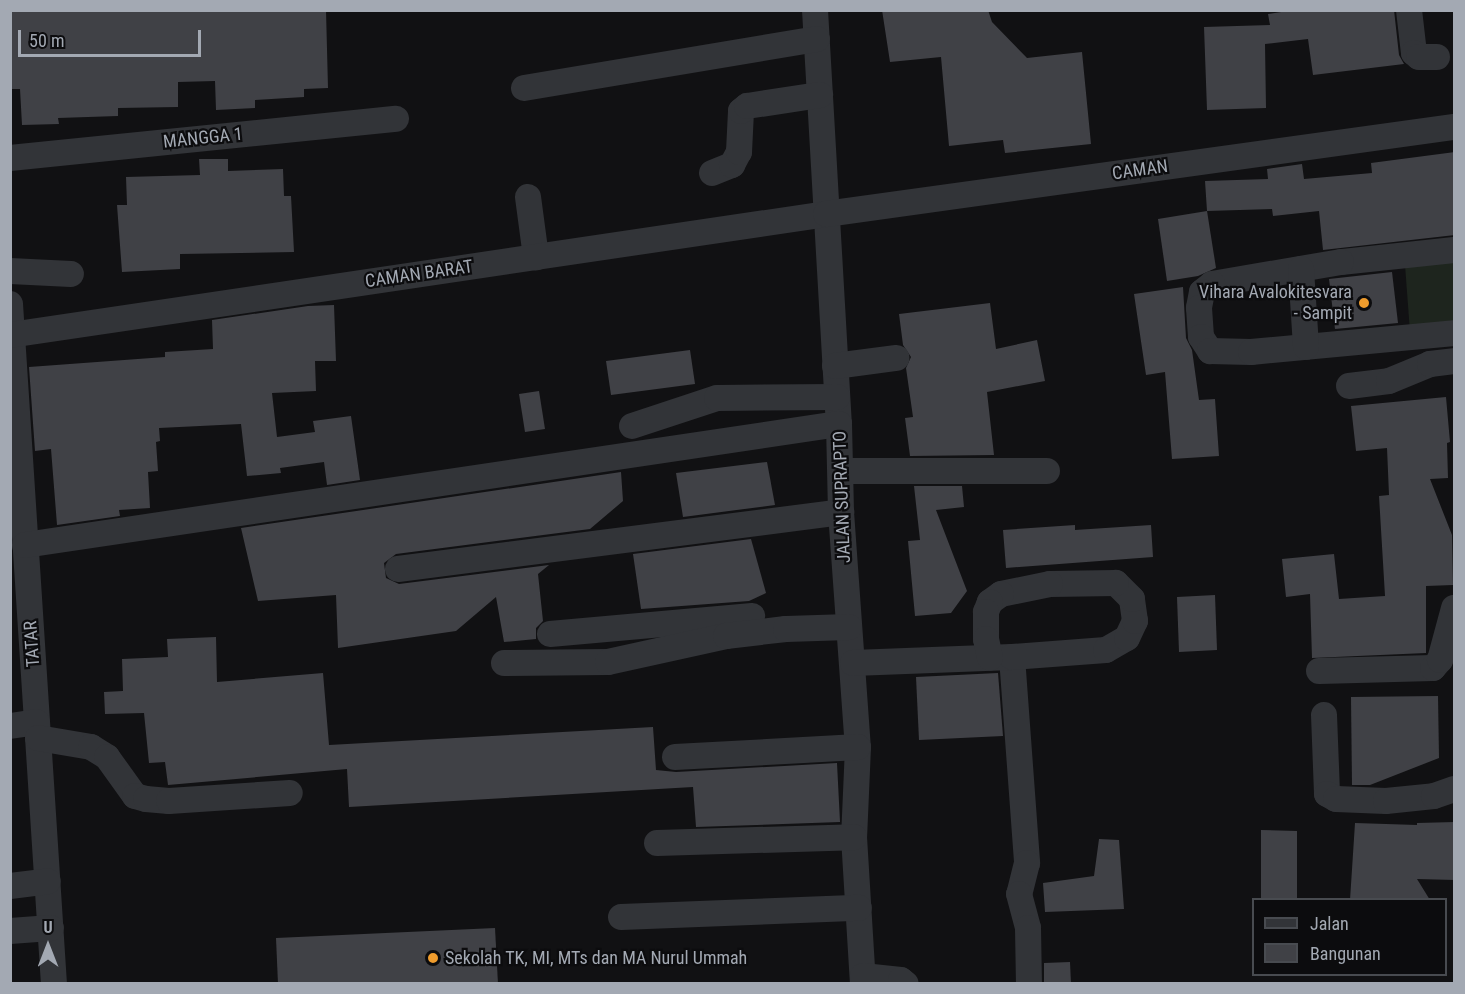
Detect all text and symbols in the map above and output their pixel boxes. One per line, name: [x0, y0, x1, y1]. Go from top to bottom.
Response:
scale bar: [21, 18, 204, 56]
text: 50 m: [29, 30, 64, 51]
street label: MANGGA 1: [162, 123, 244, 153]
street label: CAMAN: [1111, 155, 1169, 185]
street label: CAMAN BARAT: [364, 256, 474, 292]
place label: Vihara Avalokitesvara - Sampit: [1199, 282, 1352, 324]
marker: Vihara Avalokitesvara - Sampit: [1357, 296, 1371, 310]
street label: JALAN SUPRAPTO: [829, 430, 855, 564]
street label: TATAR: [20, 620, 44, 668]
legend: [1252, 898, 1447, 976]
text: Jalan: [1310, 913, 1349, 934]
north arrow: [18, 916, 78, 976]
text: U: [43, 918, 53, 937]
text: Bangunan: [1310, 943, 1381, 964]
place label: Sekolah TK, MI, MTs dan MA Nurul Ummah: [445, 947, 748, 969]
marker: Sekolah TK, MI, MTs dan MA Nurul Ummah: [426, 951, 440, 965]

